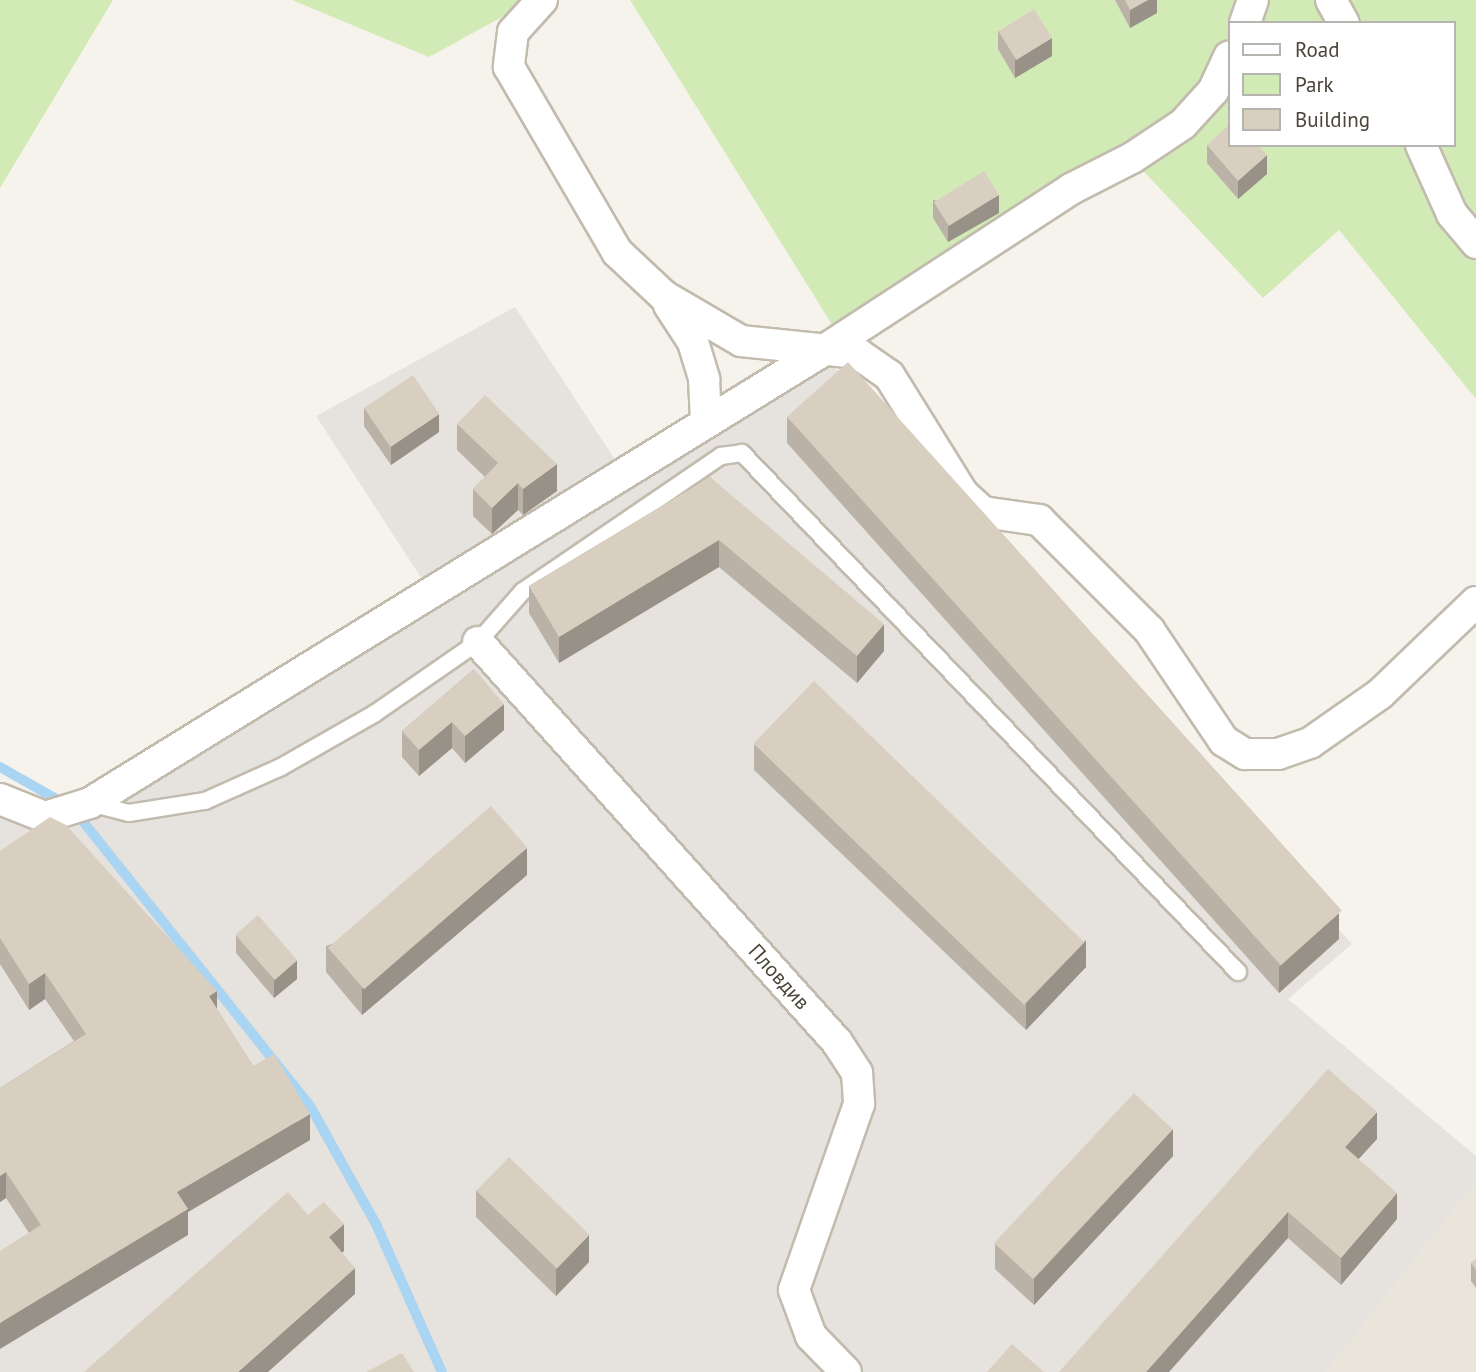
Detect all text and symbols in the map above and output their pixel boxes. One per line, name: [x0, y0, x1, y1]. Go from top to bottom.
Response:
legend: [1228, 21, 1455, 147]
text: Road: [1295, 36, 1339, 63]
text: Park: [1295, 71, 1334, 98]
text: Building: [1295, 106, 1370, 133]
street label: Пловдив: [743, 939, 815, 1015]

